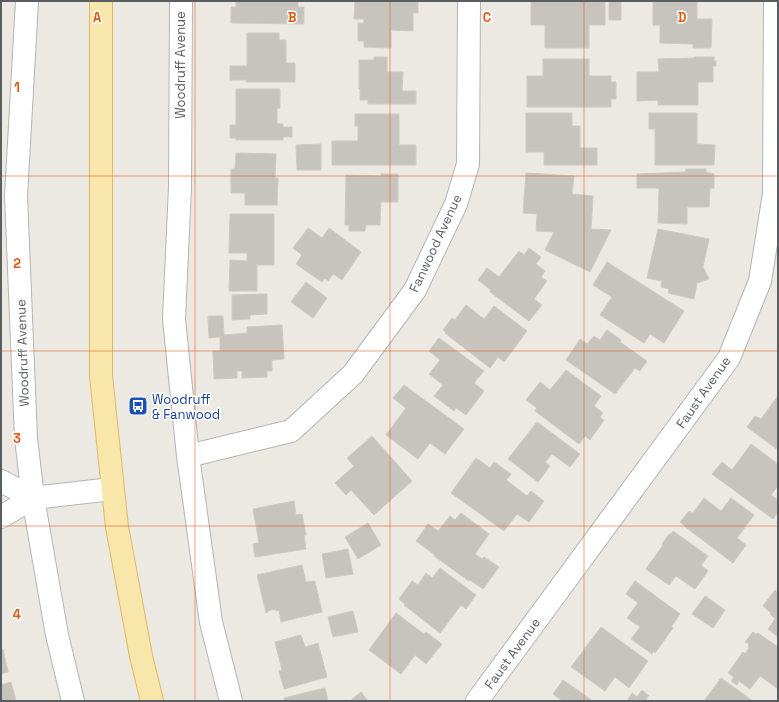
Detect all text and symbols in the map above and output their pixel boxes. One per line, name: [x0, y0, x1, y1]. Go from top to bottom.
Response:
text: A: [93, 9, 102, 26]
text: B: [288, 9, 297, 26]
text: C: [483, 9, 491, 26]
text: D: [678, 9, 687, 26]
street label: Woodruff Avenue: [172, 11, 189, 119]
text: 1: [14, 79, 20, 96]
street label: Fanwood Avenue: [405, 192, 466, 295]
text: 2: [13, 255, 21, 272]
street label: Woodruff Avenue: [12, 299, 33, 407]
street label: Faust Avenue: [672, 353, 734, 432]
place label: Woodruff & Fanwood: [152, 391, 220, 423]
bus stop icon: Woodruff & Fanwood: [127, 395, 149, 417]
text: 3: [13, 430, 21, 447]
text: 4: [13, 606, 21, 623]
street label: Faust Avenue: [481, 614, 544, 692]

